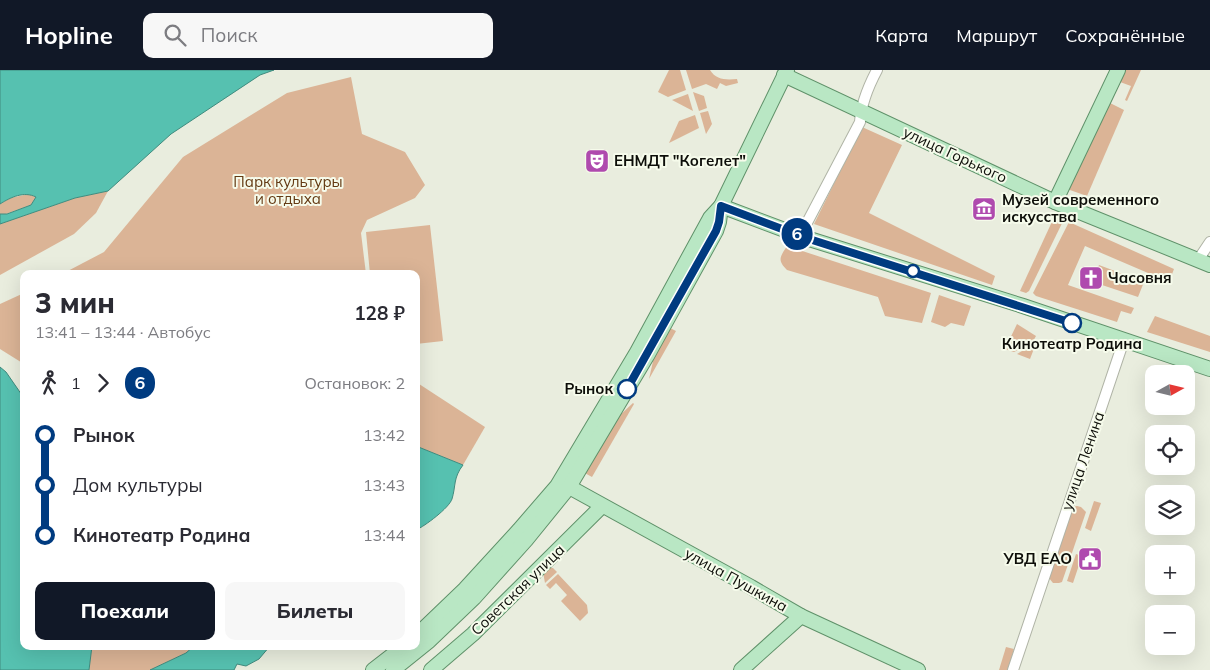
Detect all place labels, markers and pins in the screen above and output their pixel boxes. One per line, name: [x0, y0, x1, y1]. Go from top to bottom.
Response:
theatre icon: ЕНМДТ "Когелет": [584, 148, 610, 174]
place label: ЕНМДТ "Когелет": [614, 151, 746, 170]
place label: Музей современного искусства: [1002, 190, 1159, 226]
museum icon: Музей современного искусства: [971, 196, 997, 222]
unlabelled marker: [906, 264, 920, 278]
church icon: Часовня: [1078, 265, 1104, 291]
place label: Часовня: [1108, 268, 1172, 287]
marker: Кинотеатр Родина: [1062, 313, 1082, 333]
place label: Кинотеатр Родина: [1002, 334, 1142, 353]
place label: Рынок: [564, 379, 613, 398]
marker: Рынок: [617, 379, 637, 399]
public building icon: УВД ЕАО: [1077, 546, 1103, 572]
place label: УВД ЕАО: [1003, 549, 1072, 568]

